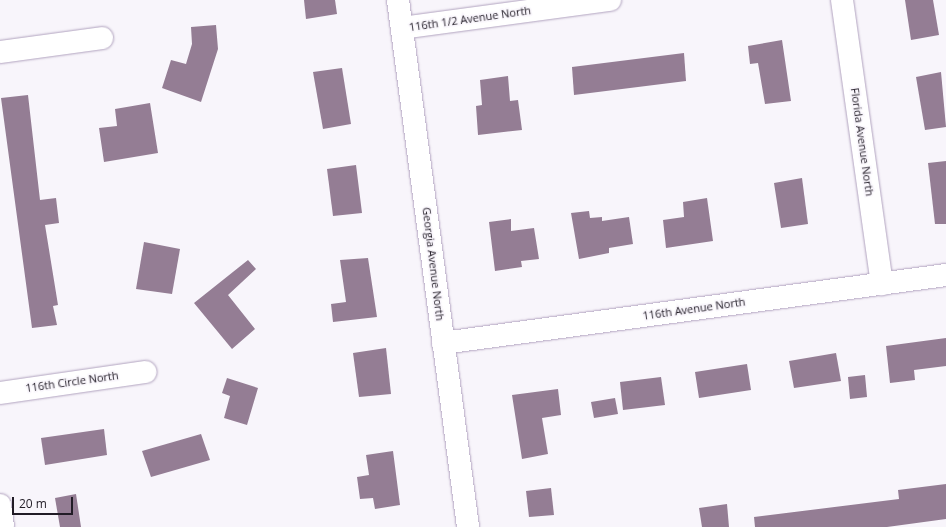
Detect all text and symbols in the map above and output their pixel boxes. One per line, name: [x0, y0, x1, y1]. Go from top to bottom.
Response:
street label: 116th 1/2 Avenue North: [408, 4, 532, 34]
street label: Florida Avenue North: [848, 87, 876, 197]
street label: Georgia Avenue North: [419, 207, 447, 321]
street label: 116th Avenue North: [642, 295, 746, 323]
street label: 116th Circle North: [25, 369, 119, 395]
scale bar: [14, 489, 75, 515]
text: 20 m: [19, 495, 47, 512]

